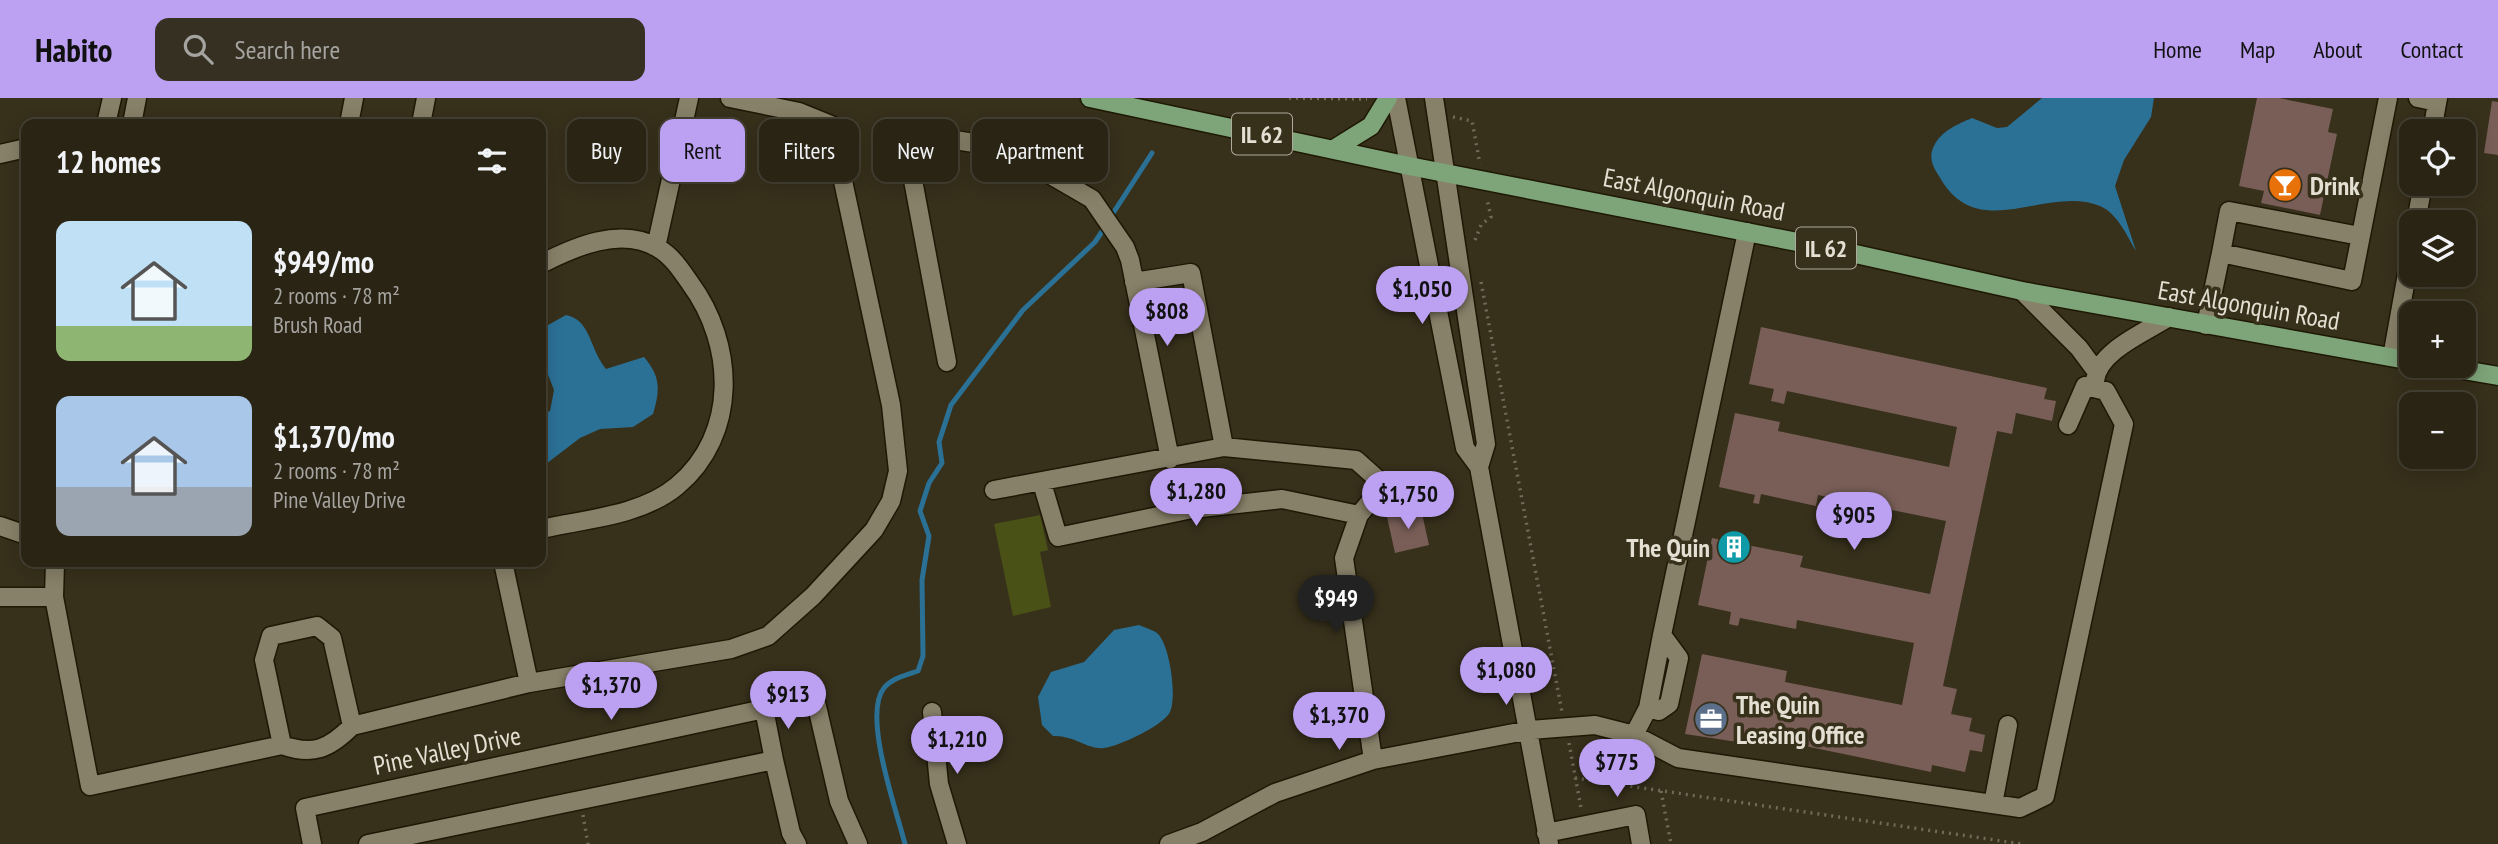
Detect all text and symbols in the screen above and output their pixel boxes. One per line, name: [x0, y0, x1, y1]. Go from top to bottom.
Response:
search box: [155, 18, 645, 81]
text: Habito: [35, 28, 113, 71]
icon: search: [179, 30, 217, 68]
text: Search here: [235, 33, 340, 66]
text: Home: [2153, 34, 2202, 65]
text: Map: [2240, 34, 2275, 65]
text: About: [2313, 34, 2362, 65]
text: Contact: [2400, 34, 2463, 65]
road number: IL 62: [1232, 114, 1292, 154]
chip: Buy: [567, 119, 646, 182]
chip: Rent: [660, 119, 745, 182]
chip: Filters: [759, 119, 859, 182]
chip: New: [873, 119, 958, 182]
chip: Apartment: [972, 119, 1108, 182]
map controls: [2399, 119, 2476, 469]
button: locate: [2399, 119, 2476, 196]
text: 12 homes: [56, 142, 161, 181]
icon: filters: [473, 142, 511, 180]
street label: East Algonquin Road: [1601, 160, 1787, 228]
bar icon: Drink: [2266, 166, 2304, 204]
place label: Drink: [2310, 169, 2360, 202]
button: layers: [2399, 210, 2476, 287]
road number: IL 62: [1796, 228, 1856, 268]
text: $949/mo: [273, 242, 374, 281]
icon: home: [112, 249, 196, 333]
pin: $1,050: [1365, 266, 1479, 326]
street label: East Algonquin Road: [2156, 273, 2342, 337]
text: $1,050: [1392, 274, 1452, 303]
text: 2 rooms · 78 m²: [273, 281, 400, 310]
pin: $808: [1126, 288, 1208, 348]
text: $808: [1145, 296, 1189, 325]
button: +: [2399, 301, 2476, 378]
text: Brush Road: [273, 310, 362, 339]
button: −: [2399, 392, 2476, 469]
text: $1,370/mo: [273, 417, 395, 456]
icon: home: [112, 424, 196, 508]
text: 2 rooms · 78 m²: [273, 456, 400, 485]
pin: $1,280: [1139, 468, 1253, 528]
pin: $1,750: [1351, 472, 1465, 531]
text: $1,280: [1166, 476, 1226, 505]
text: $1,750: [1378, 479, 1438, 508]
text: Pine Valley Drive: [273, 485, 406, 514]
pin: $905: [1813, 492, 1895, 552]
text: $905: [1832, 500, 1876, 529]
building icon: The Quin: [1715, 528, 1753, 566]
place label: The Quin: [1626, 531, 1710, 564]
pin: $949: [1295, 575, 1377, 635]
text: $949: [1314, 583, 1358, 612]
pin: $1,080: [1449, 648, 1563, 707]
text: $1,080: [1476, 655, 1536, 684]
pin: $1,370: [554, 662, 668, 722]
text: $1,370: [581, 670, 641, 699]
pin: $913: [747, 672, 829, 731]
text: $913: [766, 679, 810, 708]
place label: The Quin Leasing Office: [1736, 688, 1865, 751]
pin: $1,370: [1282, 692, 1396, 752]
text: $1,370: [1309, 700, 1369, 729]
office icon: The Quin Leasing Office: [1692, 700, 1730, 738]
pin: $1,210: [900, 716, 1014, 776]
street label: Pine Valley Drive: [370, 718, 524, 782]
text: $1,210: [927, 724, 987, 753]
pin: $775: [1576, 740, 1658, 799]
text: $775: [1595, 747, 1639, 776]

